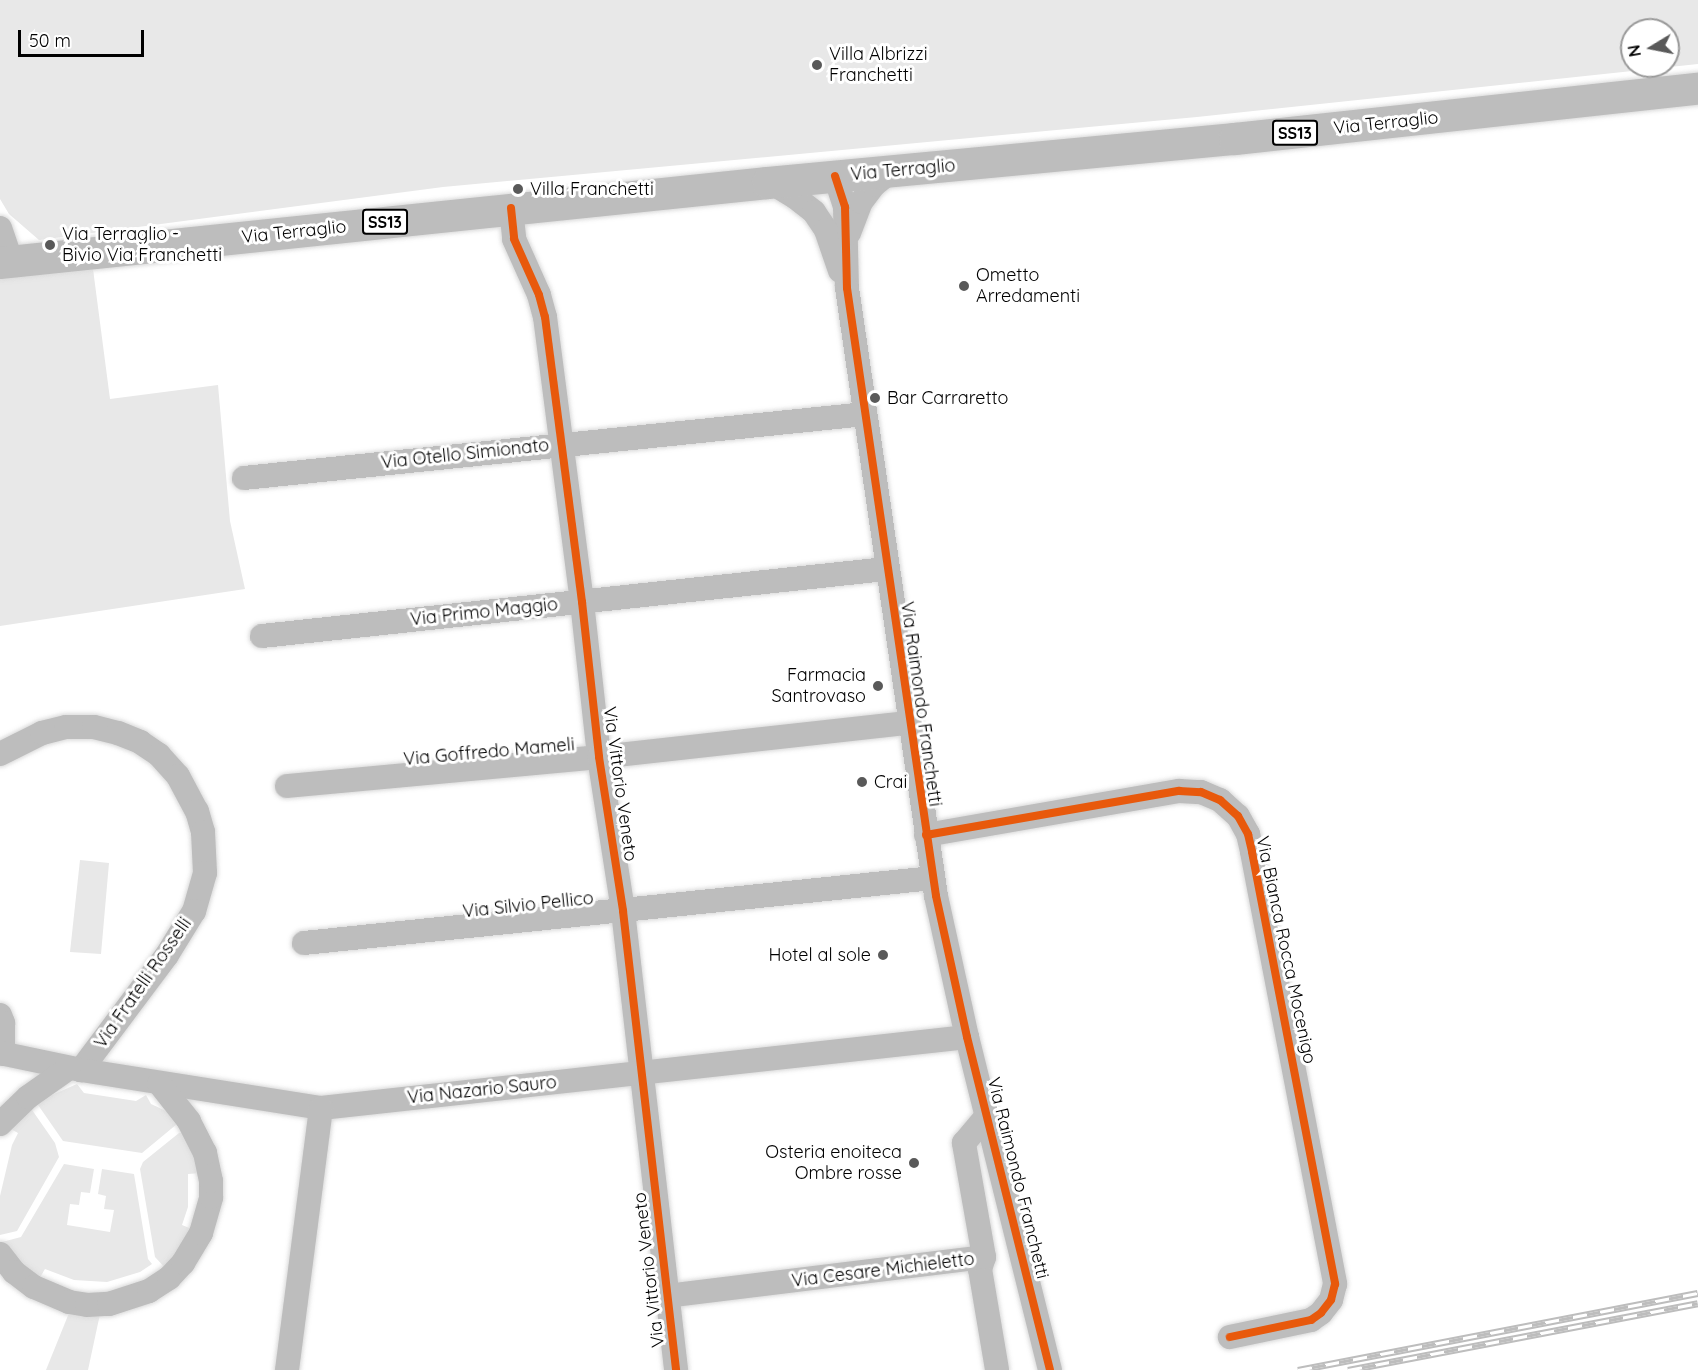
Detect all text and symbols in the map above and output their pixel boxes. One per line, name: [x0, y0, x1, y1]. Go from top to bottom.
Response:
scale bar: [21, 18, 147, 56]
north arrow: [1620, 18, 1680, 78]
text: 50 m: [29, 29, 71, 52]
text: N: [1623, 43, 1645, 58]
place label: Villa Albrizzi Franchetti: [829, 44, 927, 86]
marker: Villa Albrizzi Franchetti: [810, 58, 824, 72]
street label: Via Terraglio: [1333, 107, 1439, 139]
road number: SS13: [1271, 120, 1319, 146]
street label: Via Terraglio: [850, 155, 956, 185]
place label: Villa Franchetti: [530, 178, 654, 200]
marker: Villa Franchetti: [511, 182, 525, 196]
road number: SS13: [361, 209, 409, 235]
street label: Via Terraglio: [241, 216, 347, 248]
place label: Via Terraglio - Bivio Via Franchetti: [62, 224, 222, 266]
marker: Via Terraglio - Bivio Via Franchetti: [43, 238, 57, 252]
place label: Ometto Arredamenti: [976, 265, 1080, 308]
marker: Ometto Arredamenti: [957, 279, 971, 293]
place label: Bar Carraretto: [887, 387, 1008, 409]
marker: Bar Carraretto: [868, 391, 882, 405]
street label: Via Otello Simionato: [380, 434, 550, 474]
street label: Via Primo Maggio: [409, 594, 559, 630]
street label: Via Raimondo Franchetti: [896, 600, 946, 808]
place label: Farmacia Santrovaso: [771, 665, 866, 708]
marker: Farmacia Santrovaso: [871, 679, 885, 693]
street label: Via Vittorio Veneto: [598, 705, 642, 863]
street label: Via Goffredo Mameli: [403, 734, 575, 770]
place label: Crai: [874, 771, 907, 793]
marker: Crai: [855, 775, 869, 789]
street label: Via Bianca Rocca Mocenigo: [1251, 834, 1321, 1066]
street label: Via Silvio Pellico: [461, 887, 595, 923]
street label: Via Fratelli Rosselli: [90, 914, 196, 1052]
place label: Hotel al sole: [769, 944, 871, 966]
marker: Hotel al sole: [876, 948, 890, 962]
street label: Via Nazario Sauro: [406, 1071, 558, 1109]
street label: Via Raimondo Franchetti: [983, 1075, 1053, 1281]
place label: Osteria enoiteca Ombre rosse: [765, 1142, 902, 1184]
marker: Osteria enoiteca Ombre rosse: [907, 1156, 921, 1170]
street label: Via Vittorio Veneto: [629, 1191, 669, 1349]
street label: Via Cesare Michieletto: [790, 1248, 976, 1292]

